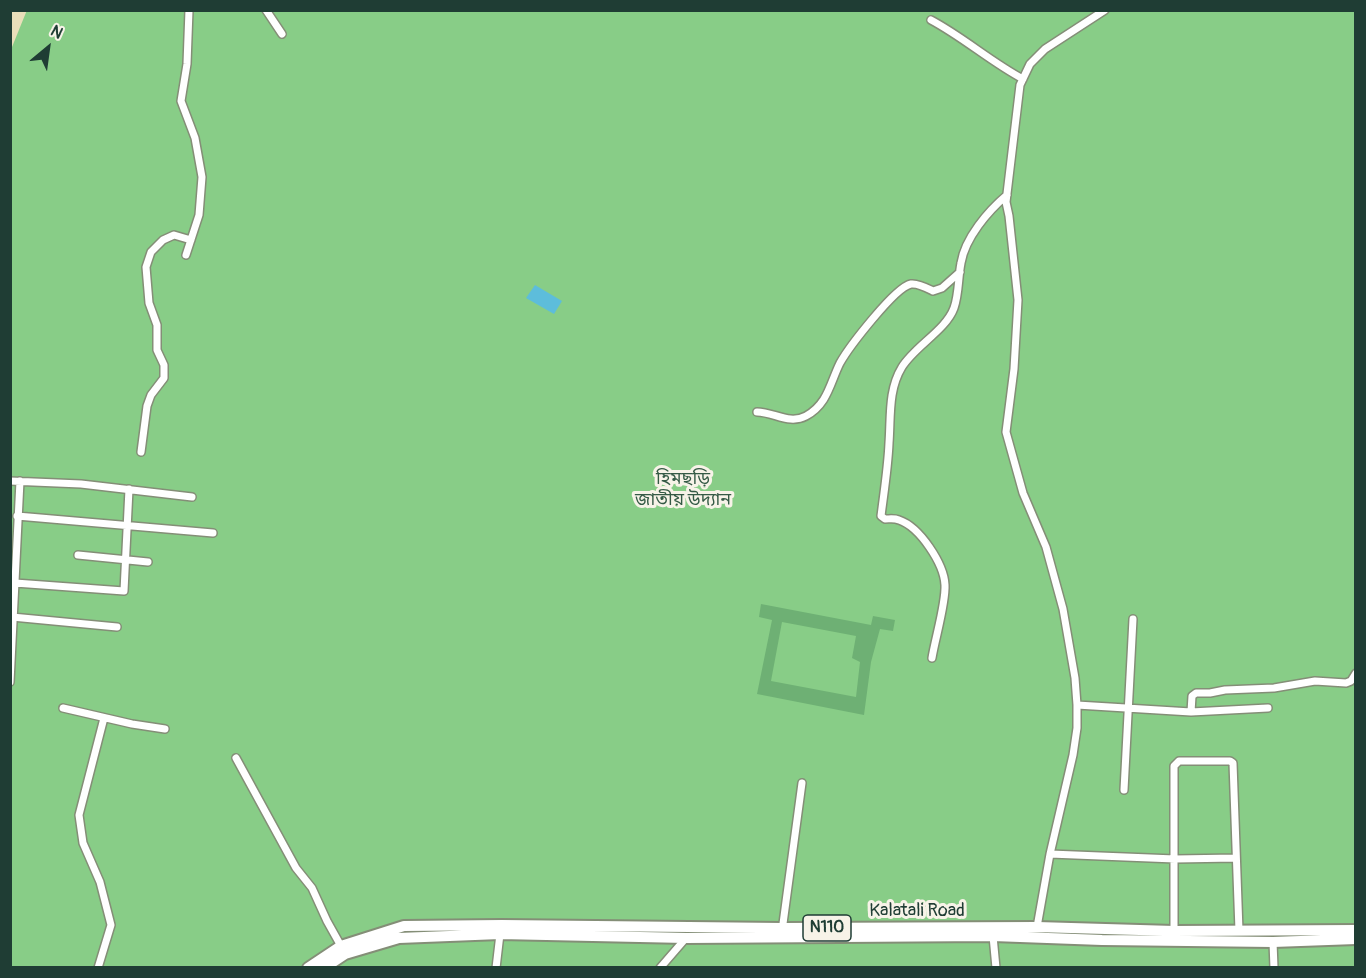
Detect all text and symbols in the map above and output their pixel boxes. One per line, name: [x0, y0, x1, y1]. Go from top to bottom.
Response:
north arrow: [18, 18, 78, 78]
text: N: [47, 21, 66, 44]
park label: হিমছড়ি জাতীয় উদ্যান: [635, 468, 731, 510]
street label: Kalatali Road: [869, 900, 965, 922]
road number: N110: [803, 915, 851, 941]

